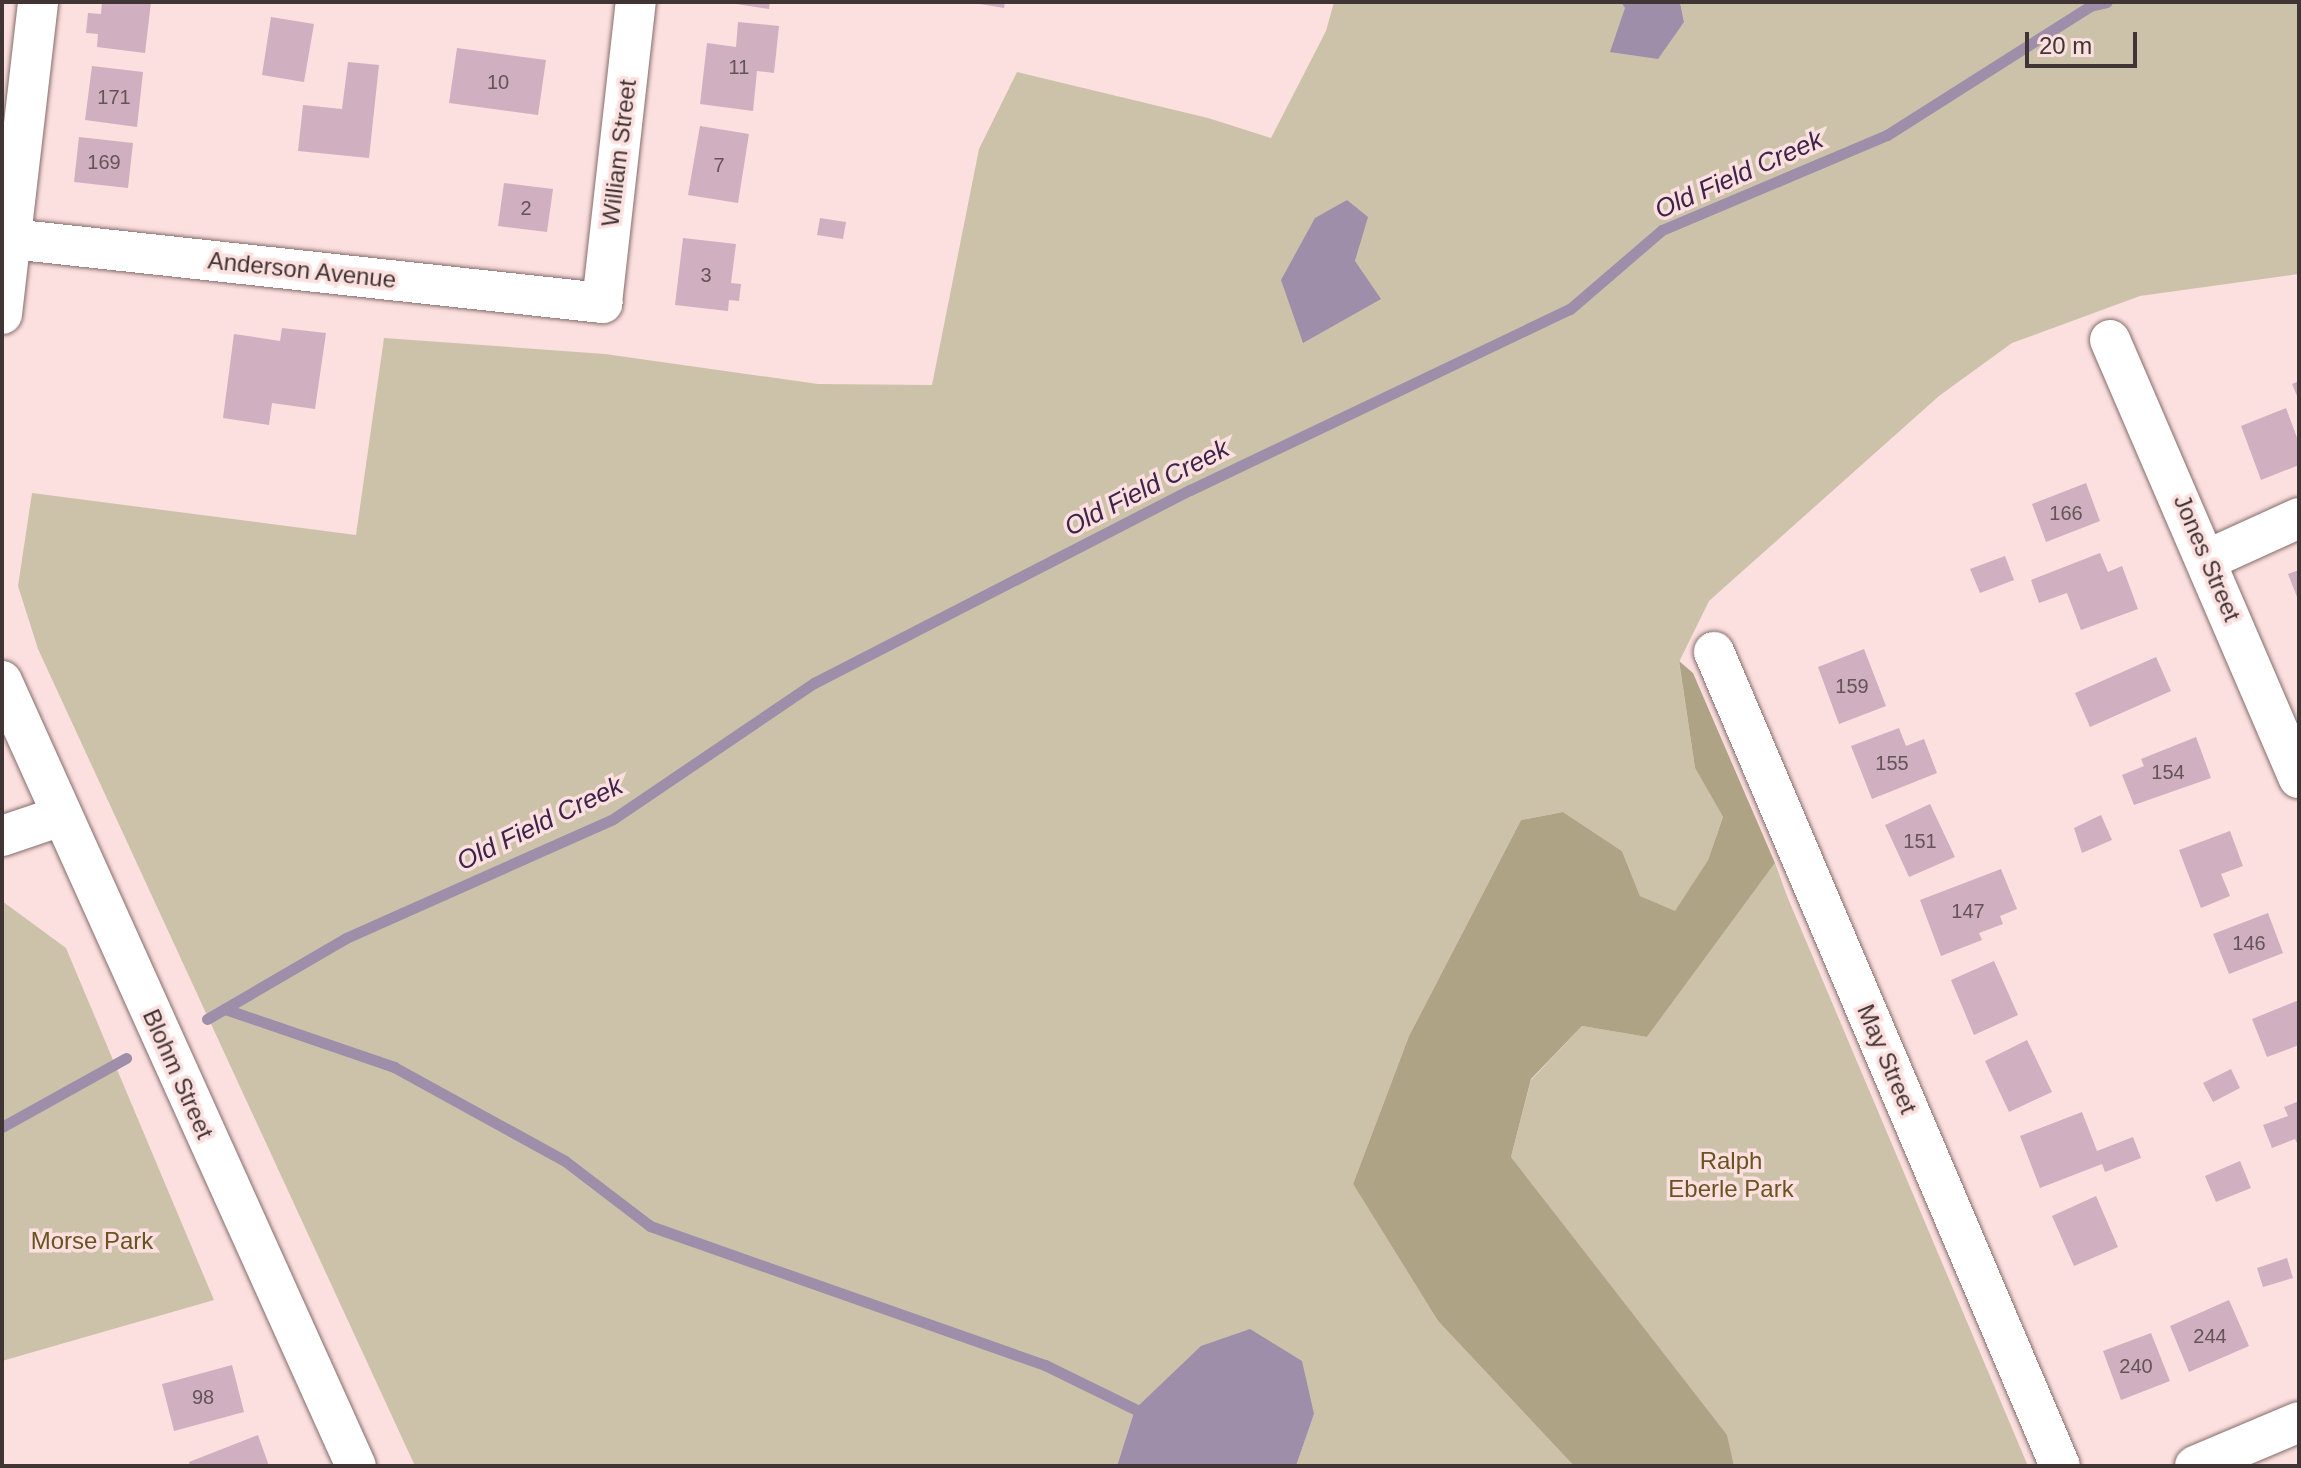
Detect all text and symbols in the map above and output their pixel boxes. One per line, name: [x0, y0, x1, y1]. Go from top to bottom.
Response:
scale bar: [2029, 16, 2141, 66]
text: 20 m: [2039, 32, 2092, 59]
house number: 11: [729, 55, 749, 79]
house number: 10: [487, 70, 509, 94]
street label: William Street: [596, 78, 642, 228]
house number: 171: [97, 85, 131, 109]
water label: Old Field Creek: [1650, 124, 1828, 226]
house number: 169: [87, 150, 121, 174]
house number: 7: [713, 153, 725, 177]
house number: 2: [520, 196, 532, 220]
street label: Anderson Avenue: [206, 246, 398, 294]
house number: 3: [700, 263, 712, 287]
water label: Old Field Creek: [1059, 433, 1235, 543]
street label: Jones Street: [2167, 490, 2247, 626]
house number: 166: [2049, 501, 2083, 525]
house number: 159: [1835, 674, 1869, 698]
house number: 155: [1875, 751, 1909, 775]
house number: 154: [2151, 760, 2185, 784]
water label: Old Field Creek: [452, 770, 628, 878]
house number: 151: [1903, 829, 1937, 853]
house number: 147: [1951, 899, 1985, 923]
house number: 146: [2232, 931, 2266, 955]
street label: May Street: [1851, 1000, 1923, 1118]
street label: Blohm Street: [137, 1005, 219, 1143]
park label: Ralph Eberle Park: [1668, 1147, 1794, 1203]
park label: Morse Park: [31, 1227, 153, 1255]
house number: 244: [2193, 1324, 2227, 1348]
house number: 240: [2119, 1354, 2153, 1378]
house number: 98: [192, 1385, 214, 1409]

